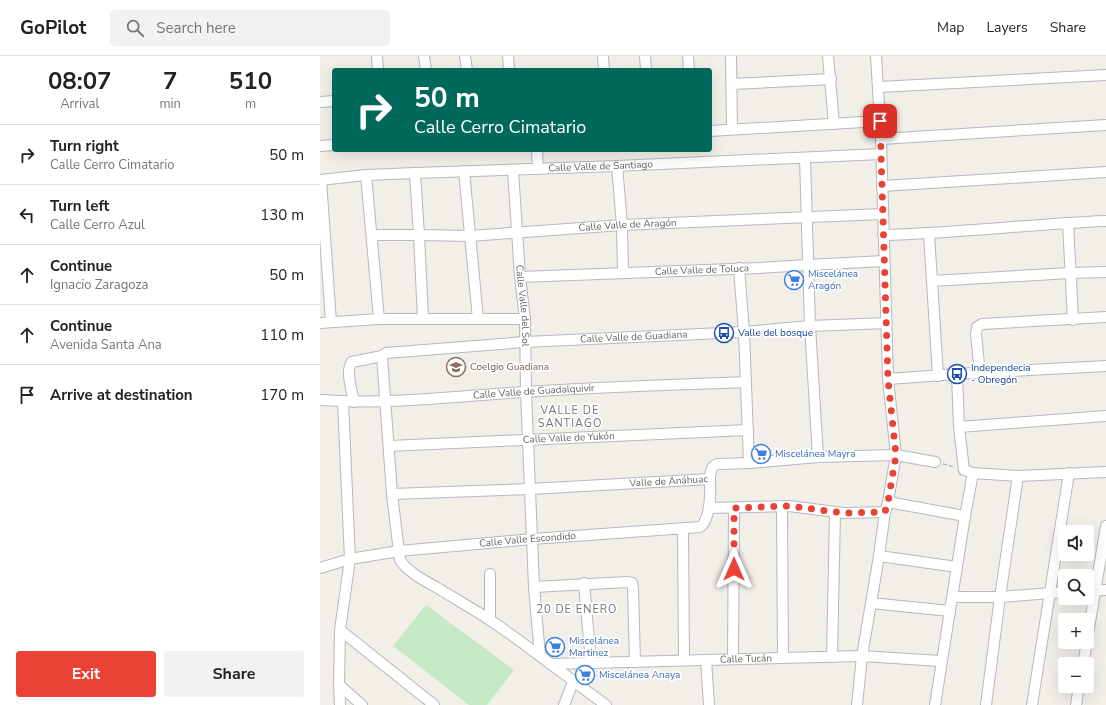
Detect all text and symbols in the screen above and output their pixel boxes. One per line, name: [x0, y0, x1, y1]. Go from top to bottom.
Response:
search box: [110, 10, 390, 46]
text: GoPilot: [20, 15, 86, 41]
icon: search: [124, 17, 146, 39]
text: Search here: [156, 18, 236, 38]
text: Map: [937, 18, 964, 37]
text: Layers: [986, 18, 1028, 37]
text: Share: [1050, 18, 1086, 37]
text: 08:07: [48, 65, 111, 97]
text: 7: [163, 65, 177, 97]
text: 510: [229, 65, 272, 97]
text: 50 m: [414, 79, 480, 117]
icon: right: [348, 84, 400, 136]
text: Arrival: [60, 95, 99, 113]
text: min: [159, 95, 181, 113]
text: m: [245, 95, 256, 113]
pin: [863, 104, 897, 138]
icon: arrive: [869, 110, 891, 132]
text: Calle Cerro Cimatario: [414, 115, 586, 139]
text: Turn right: [50, 136, 119, 156]
icon: right: [16, 144, 38, 166]
text: 50 m: [269, 145, 304, 165]
text: Calle Cerro Cimatario: [50, 156, 174, 174]
street label: Calle Valle de Santiago: [548, 157, 654, 175]
text: Turn left: [50, 196, 109, 216]
icon: left: [16, 204, 38, 226]
text: 130 m: [260, 205, 304, 225]
text: Calle Cerro Azul: [50, 216, 145, 234]
street label: Calle Valle de Aragón: [578, 216, 677, 235]
text: Continue: [50, 256, 112, 276]
street label: Calle Valle de Toluca: [655, 261, 749, 279]
icon: ahead: [16, 264, 38, 286]
street label: Calle Valle del Sol: [512, 264, 532, 347]
text: 50 m: [269, 265, 304, 285]
place label: Miscelánea Aragón: [808, 267, 858, 293]
supermarket icon: Miscelánea Aragón: [783, 269, 805, 291]
text: Ignacio Zaragoza: [50, 276, 148, 294]
text: Continue: [50, 316, 112, 336]
bus stop icon: Valle del bosque: [713, 322, 735, 344]
icon: ahead: [16, 324, 38, 346]
text: 110 m: [260, 325, 304, 345]
place label: Valle del bosque: [737, 326, 813, 340]
street label: Calle Valle de Guadiana: [580, 328, 688, 346]
text: Avenida Santa Ana: [50, 336, 162, 354]
school or university icon: Coelgio Guadiana: [445, 356, 467, 378]
place label: Coelgio Guadiana: [470, 360, 549, 374]
place label: Independecia - Obregón: [971, 361, 1031, 387]
bus stop icon: Independecia - Obregón: [946, 363, 968, 385]
street label: Calle Valle de Guadalquivir: [472, 381, 595, 403]
icon: arrive: [16, 384, 38, 406]
text: Arrive at destination: [50, 385, 193, 405]
text: 170 m: [260, 385, 304, 405]
district label: VALLE DE SANTIAGO: [538, 403, 602, 431]
street label: Calle Valle de Yukón: [523, 429, 615, 447]
supermarket icon: Miscelánea Mayra: [750, 443, 772, 465]
place label: Miscelánea Mayra: [775, 447, 855, 461]
street label: Valle de Anáhuac: [628, 472, 709, 491]
map controls: [1058, 525, 1094, 693]
button: sound: [1058, 525, 1094, 561]
street label: Calle Valle Escondido: [479, 529, 577, 551]
position arrow: [713, 548, 755, 590]
button: search: [1058, 569, 1094, 605]
district label: 20 DE ENERO: [536, 602, 618, 617]
button: +: [1058, 613, 1094, 649]
place label: Miscelánea Martinez: [569, 634, 619, 660]
supermarket icon: Miscelánea Martinez: [544, 636, 566, 658]
button: Exit: [16, 651, 156, 697]
button: Share: [164, 651, 304, 697]
street label: Calle Tucán: [720, 651, 772, 667]
button: −: [1058, 657, 1094, 693]
supermarket icon: Miscelánea Anaya: [574, 664, 596, 686]
place label: Miscelánea Anaya: [599, 668, 680, 682]

